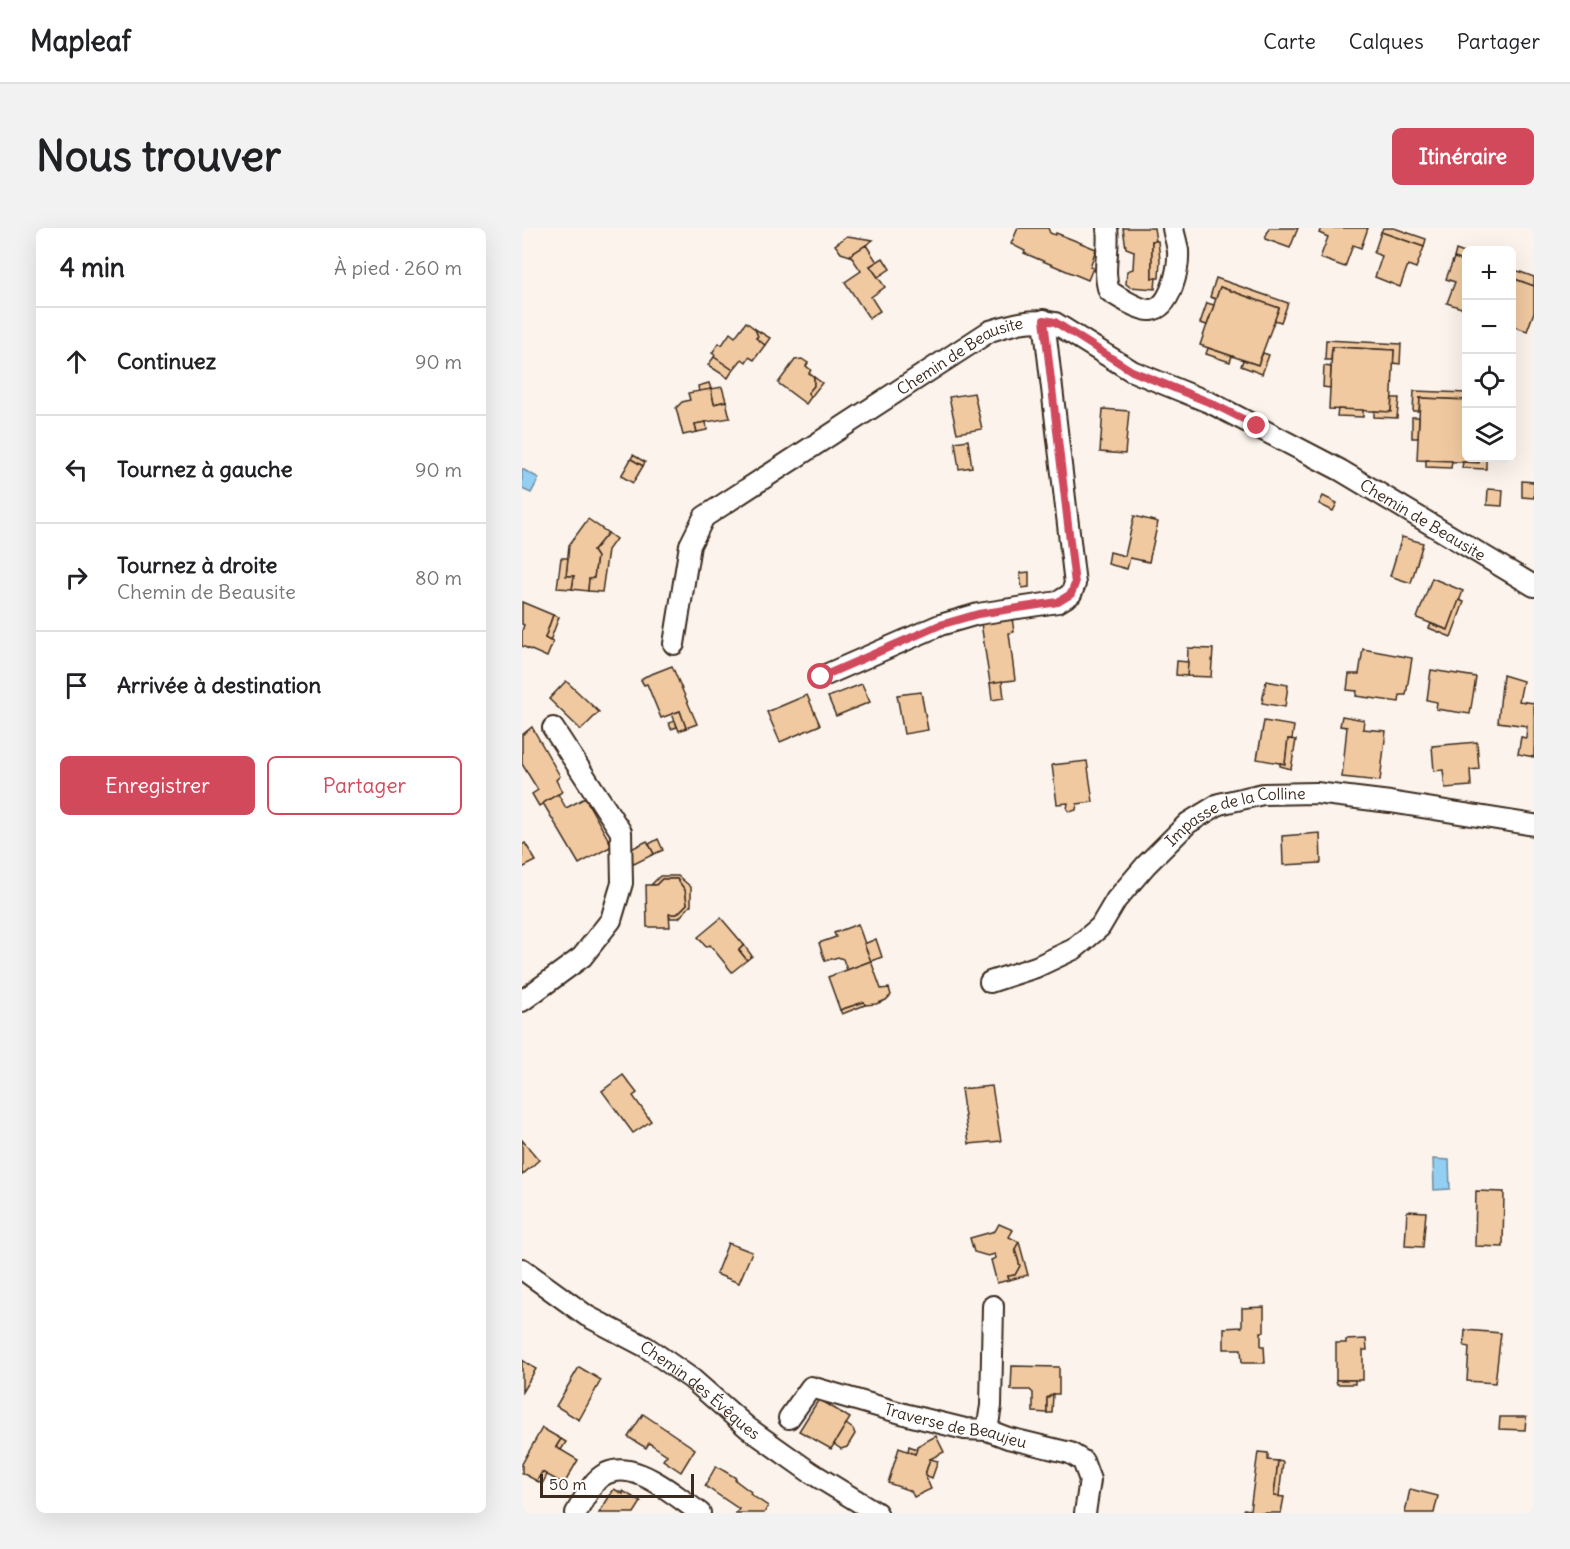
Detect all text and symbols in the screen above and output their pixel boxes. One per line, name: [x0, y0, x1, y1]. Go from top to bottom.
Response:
text: Mapleaf: [30, 23, 131, 59]
text: Carte: [1263, 28, 1316, 55]
text: Calques: [1349, 28, 1424, 55]
text: Partager: [1457, 28, 1540, 55]
button: Itinéraire: [1392, 128, 1534, 185]
text: Nous trouver: [36, 130, 281, 182]
map controls: [1462, 246, 1516, 462]
button: +: [1462, 246, 1516, 300]
text: 4 min: [60, 251, 125, 284]
text: À pied · 260 m: [334, 255, 462, 280]
button: −: [1462, 300, 1516, 354]
street label: Chemin de Beausite: [893, 313, 1025, 399]
icon: ahead: [60, 345, 93, 378]
text: Continuez: [117, 347, 216, 375]
text: 90 m: [415, 349, 462, 374]
button: locate: [1462, 354, 1516, 408]
button: layers: [1462, 408, 1516, 462]
route end: [1243, 412, 1269, 438]
icon: left: [60, 453, 93, 486]
text: Tournez à gauche: [117, 455, 293, 483]
text: 90 m: [415, 457, 462, 482]
street label: Chemin de Beausite: [1356, 474, 1489, 565]
text: Tournez à droite: [117, 551, 277, 579]
icon: right: [60, 561, 93, 594]
text: 80 m: [415, 565, 462, 590]
text: Chemin de Beausite: [117, 579, 296, 604]
route start: [807, 663, 833, 689]
icon: arrive: [60, 669, 93, 702]
text: Arrivée à destination: [117, 671, 321, 699]
button: Enregistrer: [60, 756, 255, 815]
button: Partager: [267, 756, 462, 815]
street label: Impasse de la Colline: [1161, 783, 1306, 850]
street label: Chemin des Évêques: [636, 1336, 764, 1443]
street label: Traverse de Beaujeu: [882, 1399, 1029, 1452]
scale bar: [540, 1471, 694, 1498]
text: 50 m: [549, 1474, 587, 1494]

